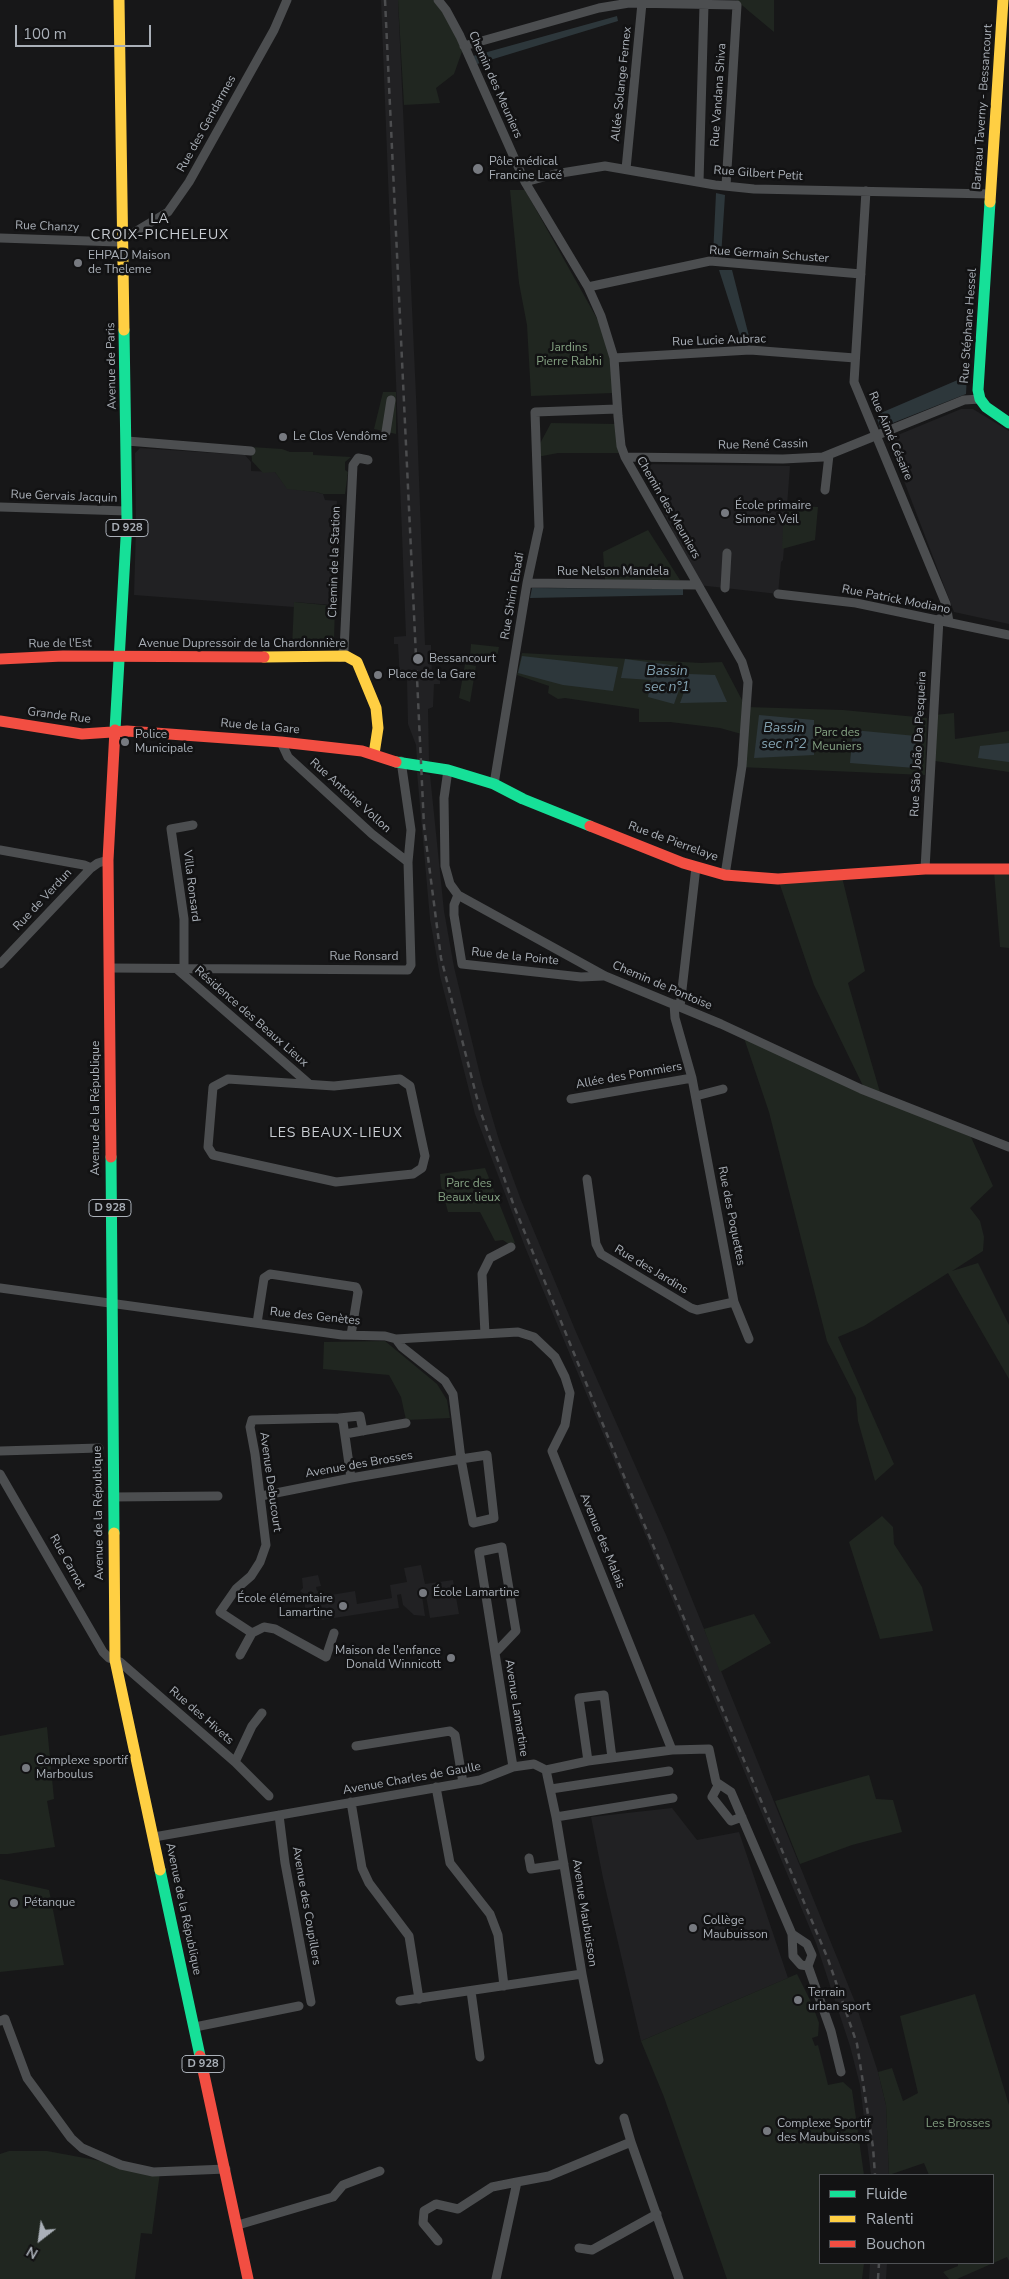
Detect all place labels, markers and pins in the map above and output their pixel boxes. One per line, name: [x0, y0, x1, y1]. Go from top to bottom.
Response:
place label: Pôle médical Francine Lacé: [489, 155, 562, 183]
marker: Pôle médical Francine Lacé: [471, 162, 485, 176]
place label: EHPAD Maison de Theleme: [88, 249, 170, 277]
marker: EHPAD Maison de Theleme: [72, 257, 84, 269]
place label: Le Clos Vendôme: [293, 430, 387, 444]
marker: Le Clos Vendôme: [277, 431, 289, 443]
place label: École primaire Simone Veil: [735, 499, 811, 527]
marker: École primaire Simone Veil: [719, 507, 731, 519]
marker: Bessancourt: [411, 652, 425, 666]
place label: Bessancourt: [429, 652, 496, 666]
place label: Place de la Gare: [388, 668, 476, 682]
marker: Place de la Gare: [372, 669, 384, 681]
place label: Police Municipale: [135, 728, 193, 756]
marker: Police Municipale: [119, 736, 131, 748]
place label: École Lamartine: [433, 1586, 519, 1600]
marker: École Lamartine: [417, 1587, 429, 1599]
place label: École élémentaire Lamartine: [237, 1592, 333, 1620]
marker: École élémentaire Lamartine: [337, 1600, 349, 1612]
place label: Maison de l'enfance Donald Winnicott: [335, 1644, 441, 1672]
marker: Maison de l'enfance Donald Winnicott: [445, 1652, 457, 1664]
place label: Complexe sportif Marboulus: [36, 1754, 128, 1782]
marker: Complexe sportif Marboulus: [20, 1762, 32, 1774]
place label: Pétanque: [24, 1896, 75, 1910]
marker: Pétanque: [8, 1897, 20, 1909]
place label: Collège Maubuisson: [703, 1914, 768, 1942]
marker: Collège Maubuisson: [687, 1922, 699, 1934]
place label: Terrain urban sport: [808, 1986, 871, 2014]
marker: Terrain urban sport: [792, 1994, 804, 2006]
place label: Complexe Sportif des Maubuissons: [777, 2117, 871, 2145]
marker: Complexe Sportif des Maubuissons: [761, 2125, 773, 2137]

